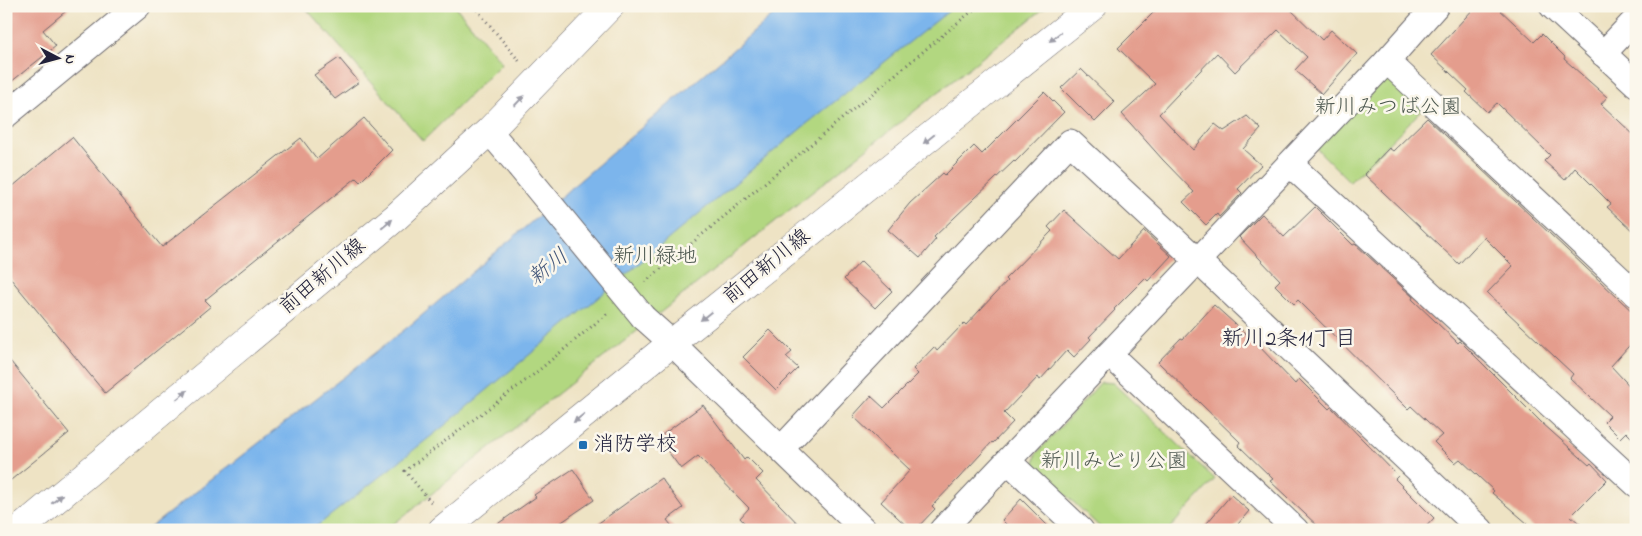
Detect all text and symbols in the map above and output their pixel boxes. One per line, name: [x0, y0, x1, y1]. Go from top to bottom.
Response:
one-way arrow: [1049, 31, 1062, 42]
north arrow: [32, 32, 82, 82]
text: N: [59, 53, 80, 65]
park label: 新川みつば公園: [1315, 93, 1462, 123]
one-way arrow: [513, 95, 525, 107]
one-way arrow: [923, 133, 936, 144]
one-way arrow: [381, 218, 394, 229]
street label: 前田新川線: [717, 222, 817, 312]
street label: 前田新川線: [273, 232, 373, 322]
water label: 新川: [522, 242, 576, 294]
park label: 新川緑地: [613, 242, 697, 272]
one-way arrow: [700, 311, 713, 322]
district label: 新川2条11丁目: [1222, 324, 1356, 356]
one-way arrow: [175, 389, 188, 400]
one-way arrow: [573, 413, 586, 424]
place label: 消防学校: [593, 430, 677, 460]
marker: 消防学校: [577, 439, 589, 451]
park label: 新川みどり公園: [1041, 447, 1188, 477]
one-way arrow: [50, 493, 63, 504]

